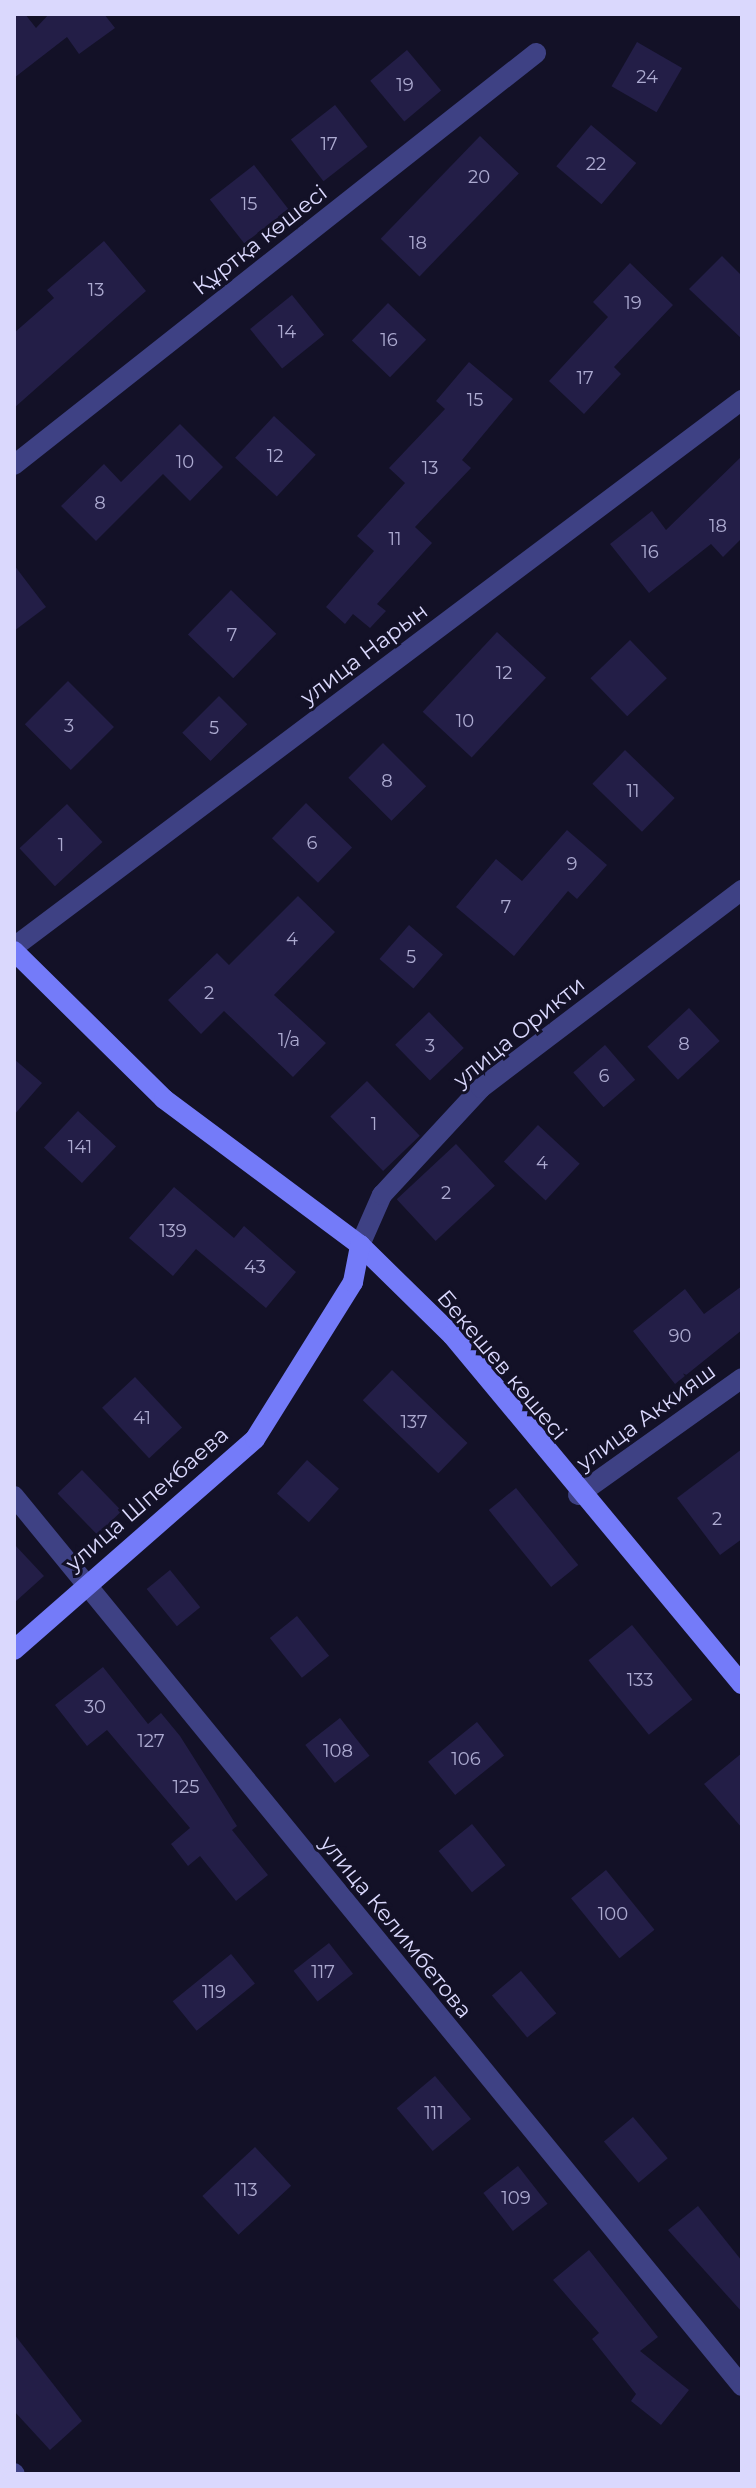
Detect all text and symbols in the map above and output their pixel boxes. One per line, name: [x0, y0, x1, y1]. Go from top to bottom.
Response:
house number: 24: [636, 66, 658, 88]
house number: 19: [396, 74, 414, 96]
house number: 17: [320, 133, 338, 155]
house number: 22: [586, 153, 606, 175]
house number: 20: [468, 166, 490, 188]
street label: Құртқа көшесі: [188, 179, 332, 301]
house number: 15: [241, 193, 257, 215]
house number: 18: [409, 232, 427, 254]
house number: 13: [88, 279, 104, 301]
house number: 19: [624, 292, 642, 314]
house number: 14: [278, 321, 296, 343]
house number: 16: [380, 329, 398, 351]
house number: 17: [576, 367, 594, 389]
house number: 15: [467, 389, 483, 411]
house number: 12: [267, 445, 283, 467]
house number: 10: [176, 451, 194, 473]
house number: 13: [422, 457, 438, 479]
house number: 8: [94, 492, 106, 514]
house number: 18: [709, 515, 727, 537]
house number: 11: [389, 528, 401, 550]
house number: 16: [641, 541, 659, 563]
street label: улица Нарын: [295, 598, 433, 710]
house number: 7: [227, 624, 237, 646]
house number: 12: [496, 662, 512, 684]
house number: 10: [456, 710, 474, 732]
house number: 3: [64, 715, 74, 737]
house number: 5: [209, 717, 219, 739]
house number: 8: [381, 770, 393, 792]
house number: 11: [627, 780, 639, 802]
house number: 6: [307, 832, 317, 854]
house number: 1: [58, 834, 64, 856]
house number: 9: [567, 853, 577, 875]
house number: 7: [501, 896, 511, 918]
house number: 4: [286, 928, 298, 950]
house number: 5: [406, 946, 416, 968]
street label: улица Орикти: [448, 971, 590, 1093]
house number: 2: [204, 982, 214, 1004]
house number: 1/а: [278, 1029, 300, 1051]
house number: 8: [678, 1033, 690, 1055]
house number: 3: [425, 1035, 435, 1057]
house number: 6: [599, 1065, 609, 1087]
house number: 1: [371, 1113, 377, 1135]
house number: 141: [68, 1136, 92, 1158]
house number: 4: [536, 1152, 548, 1174]
house number: 2: [441, 1182, 451, 1204]
house number: 139: [159, 1220, 187, 1242]
house number: 43: [244, 1256, 266, 1278]
street label: Бекешев көшесі: [432, 1285, 572, 1445]
house number: 90: [669, 1325, 691, 1347]
street label: улица Аккияш: [571, 1358, 721, 1476]
house number: 41: [133, 1407, 151, 1429]
house number: 137: [400, 1411, 428, 1433]
street label: улица Шпекбаева: [60, 1421, 234, 1577]
house number: 2: [712, 1508, 722, 1530]
house number: 133: [627, 1669, 653, 1691]
house number: 30: [84, 1696, 106, 1718]
house number: 127: [137, 1730, 165, 1752]
house number: 108: [323, 1740, 353, 1762]
house number: 106: [451, 1748, 481, 1770]
house number: 125: [173, 1776, 199, 1798]
street label: улица Келимбетова: [314, 1831, 478, 2023]
house number: 100: [598, 1903, 628, 1925]
house number: 117: [311, 1961, 335, 1983]
house number: 119: [202, 1981, 226, 2003]
house number: 111: [424, 2102, 444, 2124]
house number: 113: [234, 2179, 258, 2201]
house number: 109: [501, 2187, 531, 2209]

